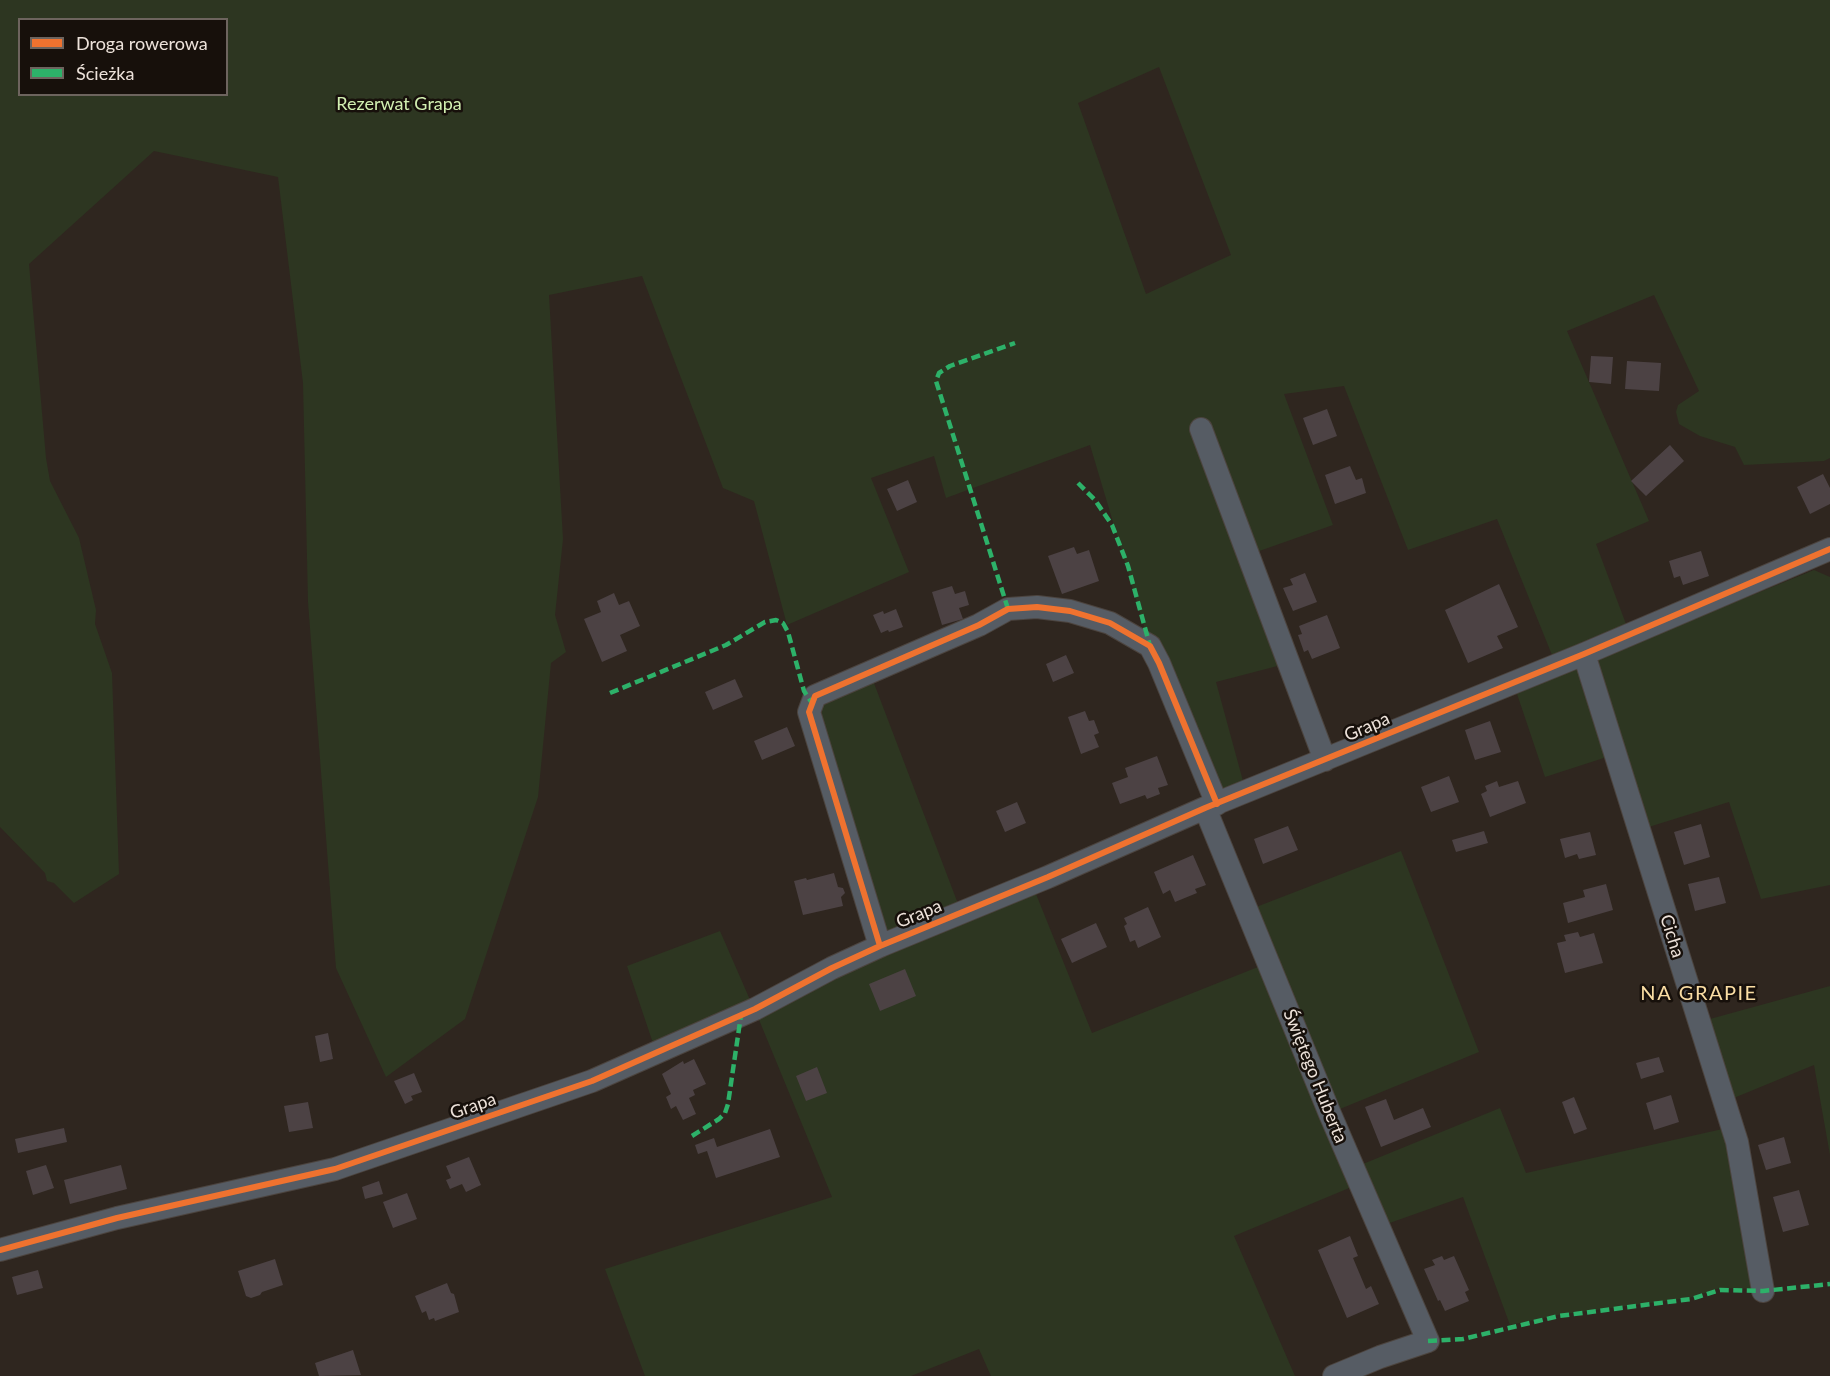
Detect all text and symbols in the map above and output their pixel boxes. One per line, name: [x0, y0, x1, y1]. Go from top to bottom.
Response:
legend: [18, 18, 228, 96]
text: Droga rowerowa: [76, 32, 208, 54]
text: Ścieżka: [76, 62, 134, 84]
park label: Rezerwat Grapa: [336, 93, 462, 115]
street label: Grapa: [1341, 708, 1393, 746]
street label: Grapa: [893, 895, 945, 933]
street label: Cicha: [1655, 912, 1689, 960]
district label: NA GRAPIE: [1640, 982, 1758, 1006]
street label: Świętego Huberta: [1278, 1006, 1352, 1146]
street label: Grapa: [447, 1088, 499, 1124]

